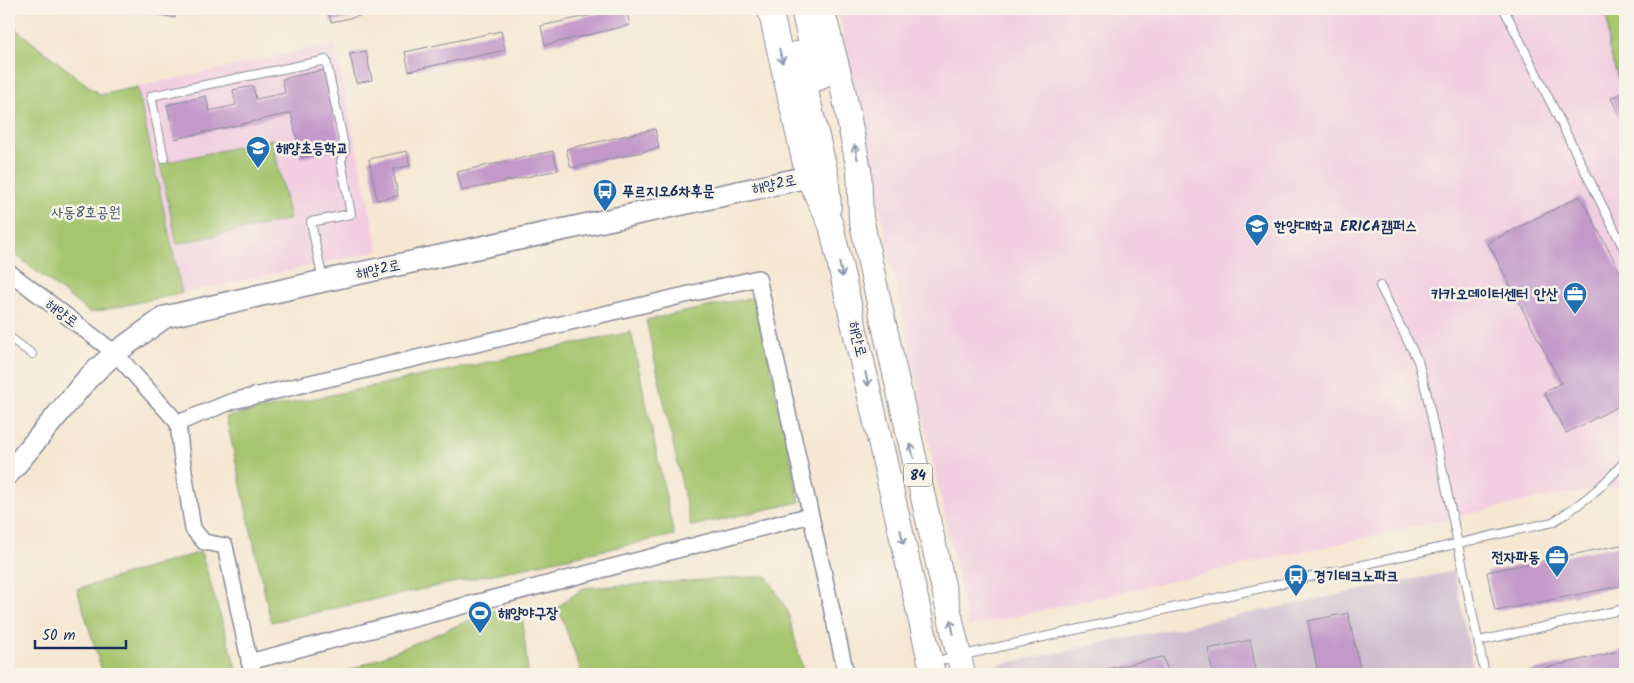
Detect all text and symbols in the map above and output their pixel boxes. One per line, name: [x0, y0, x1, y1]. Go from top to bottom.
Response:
one-way arrow: [777, 48, 786, 64]
school or university icon: 해양초등학교: [245, 135, 271, 169]
place label: 해양초등학교: [276, 137, 348, 161]
one-way arrow: [850, 144, 860, 160]
street label: 해양2로: [750, 169, 799, 201]
bus stop icon: 푸르지오6차후문: [592, 178, 618, 212]
place label: 푸르지오6차후문: [622, 180, 715, 204]
park label: 사동8호공원: [51, 201, 121, 225]
school or university icon: 한양대학교 ERICA캠퍼스: [1244, 213, 1270, 247]
place label: 한양대학교 ERICA캠퍼스: [1273, 215, 1417, 239]
street label: 해양2로: [354, 254, 403, 286]
one-way arrow: [837, 261, 846, 277]
office icon: 카카오데이터센터 안산: [1562, 281, 1588, 315]
place label: 카카오데이터센터 안산: [1431, 283, 1558, 307]
street label: 해양로: [40, 293, 83, 334]
street label: 해안로: [841, 319, 873, 360]
one-way arrow: [862, 370, 872, 386]
one-way arrow: [907, 444, 916, 460]
road number: 84: [904, 464, 932, 486]
one-way arrow: [898, 529, 907, 545]
office icon: 전자파동: [1544, 544, 1570, 578]
place label: 전자파동: [1491, 546, 1540, 570]
bus stop icon: 경기테크노파크: [1283, 563, 1309, 597]
place label: 경기테크노파크: [1314, 565, 1399, 589]
sports icon: 해양야구장: [467, 600, 493, 634]
place label: 해양야구장: [498, 602, 558, 626]
scale bar: [35, 618, 126, 650]
one-way arrow: [947, 619, 956, 635]
text: 50 m: [42, 624, 76, 648]

